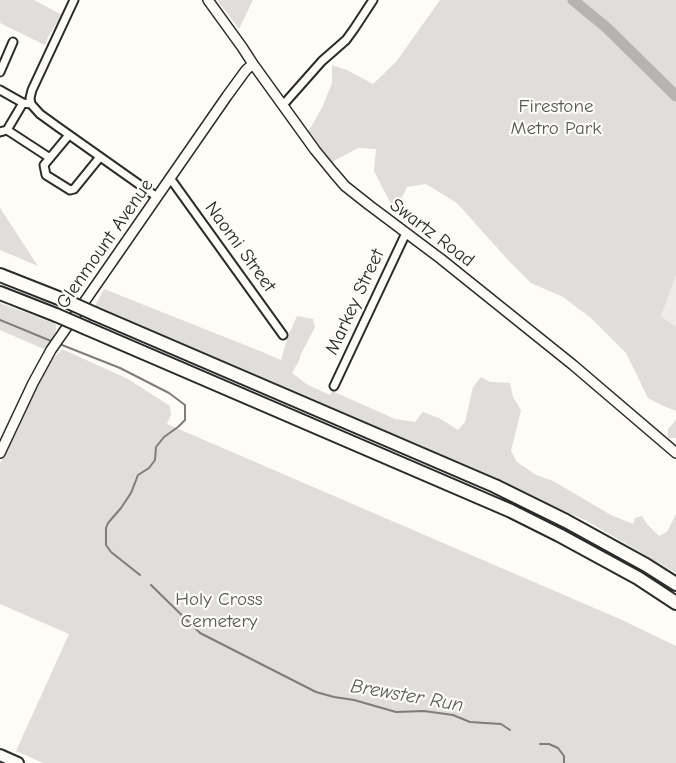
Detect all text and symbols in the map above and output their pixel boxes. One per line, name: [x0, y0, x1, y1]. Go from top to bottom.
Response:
park label: Firestone Metro Park: [511, 96, 601, 140]
street label: Glenmount Avenue: [52, 175, 158, 313]
street label: Swartz Road: [385, 194, 479, 272]
street label: Naomi Street: [200, 197, 280, 297]
street label: Markey Street: [321, 246, 389, 358]
park label: Holy Cross Cemetery: [175, 589, 263, 633]
water label: Brewster Run: [349, 674, 465, 718]

